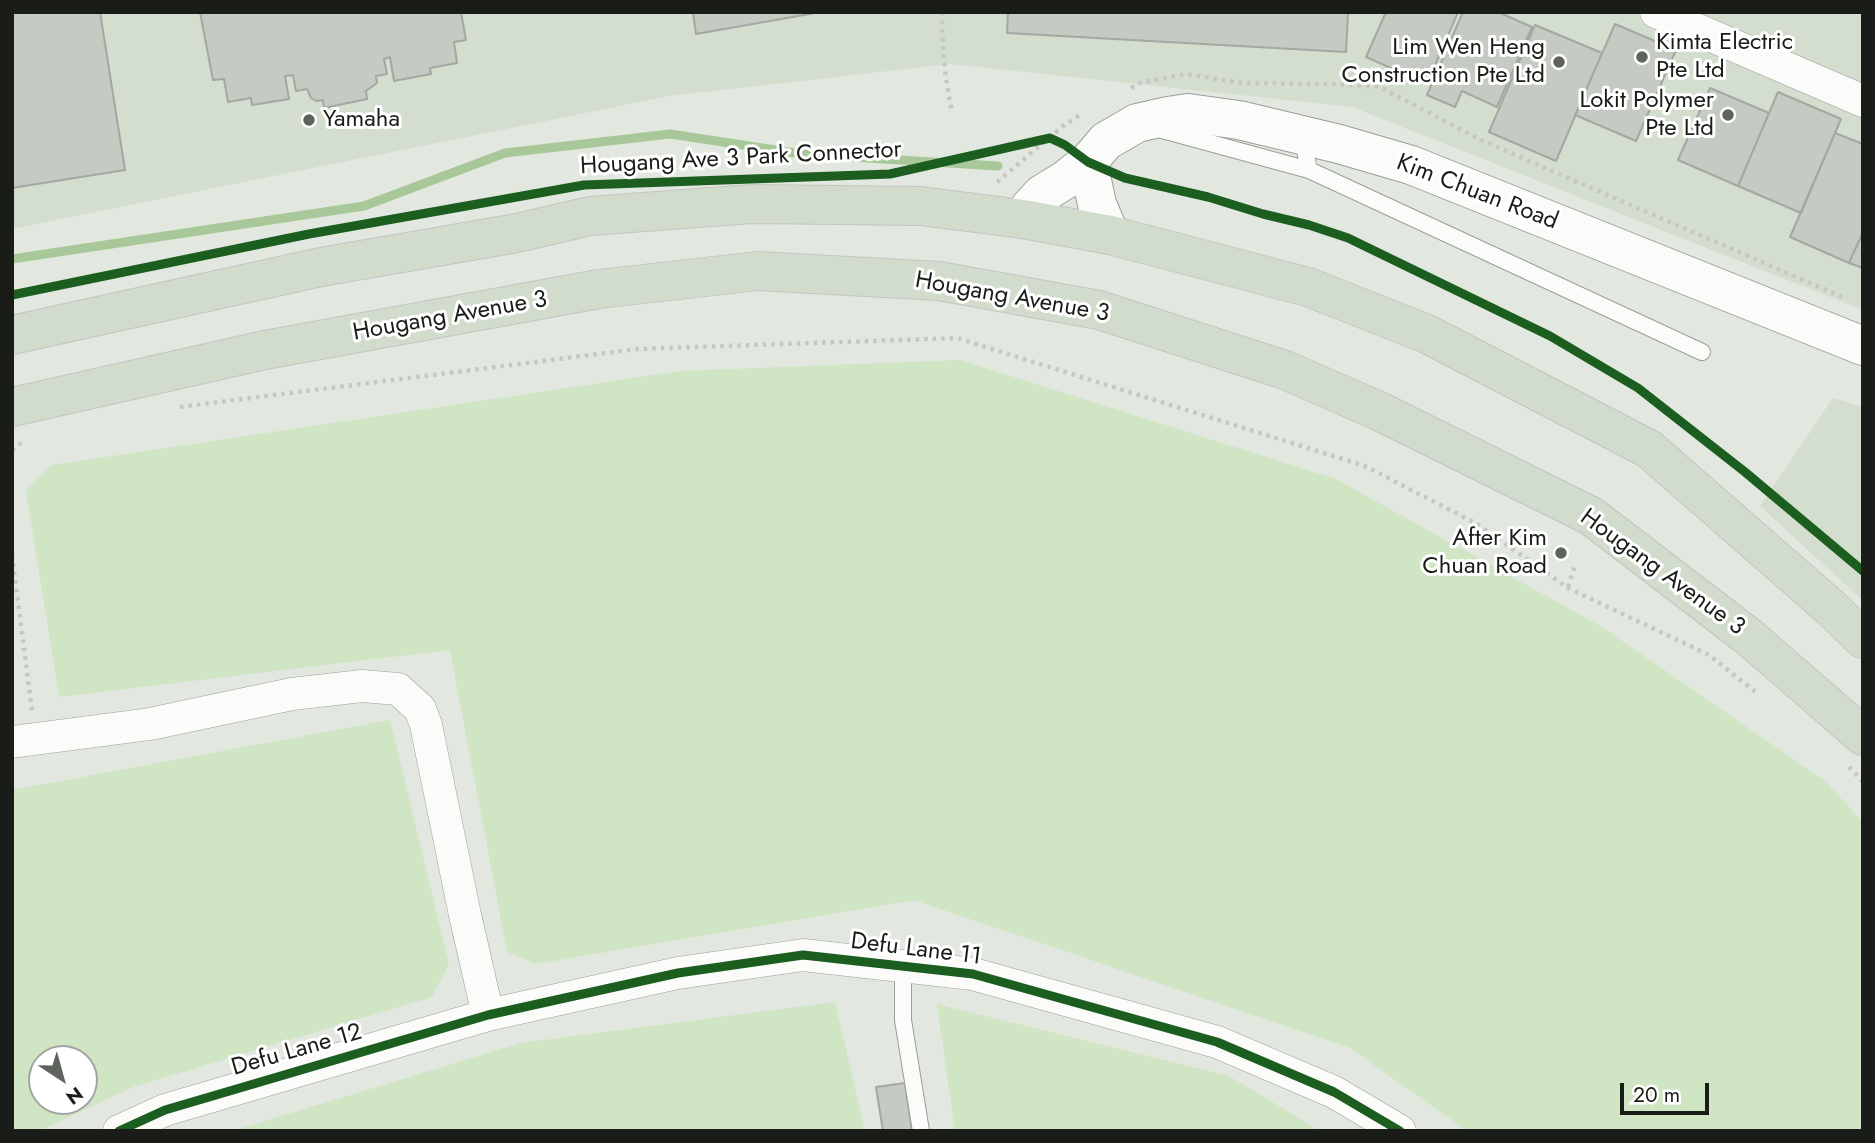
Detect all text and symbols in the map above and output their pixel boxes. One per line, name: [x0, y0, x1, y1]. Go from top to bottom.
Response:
place label: Kimta Electric Pte Ltd: [1656, 29, 1793, 85]
place label: Lim Wen Heng Construction Pte Ltd: [1342, 34, 1545, 90]
marker: Kimta Electric Pte Ltd: [1634, 49, 1650, 65]
marker: Lim Wen Heng Construction Pte Ltd: [1551, 54, 1567, 70]
place label: Lokit Polymer Pte Ltd: [1579, 87, 1714, 143]
place label: Yamaha: [323, 106, 400, 134]
marker: Lokit Polymer Pte Ltd: [1720, 107, 1736, 123]
marker: Yamaha: [301, 112, 317, 128]
street label: Hougang Ave 3 Park Connector: [580, 136, 902, 182]
street label: Kim Chuan Road: [1392, 149, 1562, 237]
street label: Hougang Avenue 3: [913, 267, 1111, 329]
street label: Hougang Avenue 3: [351, 286, 549, 348]
street label: Hougang Avenue 3: [1574, 504, 1750, 642]
place label: After Kim Chuan Road: [1422, 525, 1547, 581]
marker: After Kim Chuan Road: [1553, 545, 1569, 561]
street label: Defu Lane 11: [849, 928, 983, 972]
street label: Defu Lane 12: [228, 1019, 366, 1083]
north arrow: [28, 1045, 98, 1115]
scale bar: [1623, 1070, 1712, 1114]
text: N: [60, 1080, 89, 1111]
text: 20 m: [1633, 1080, 1680, 1110]

